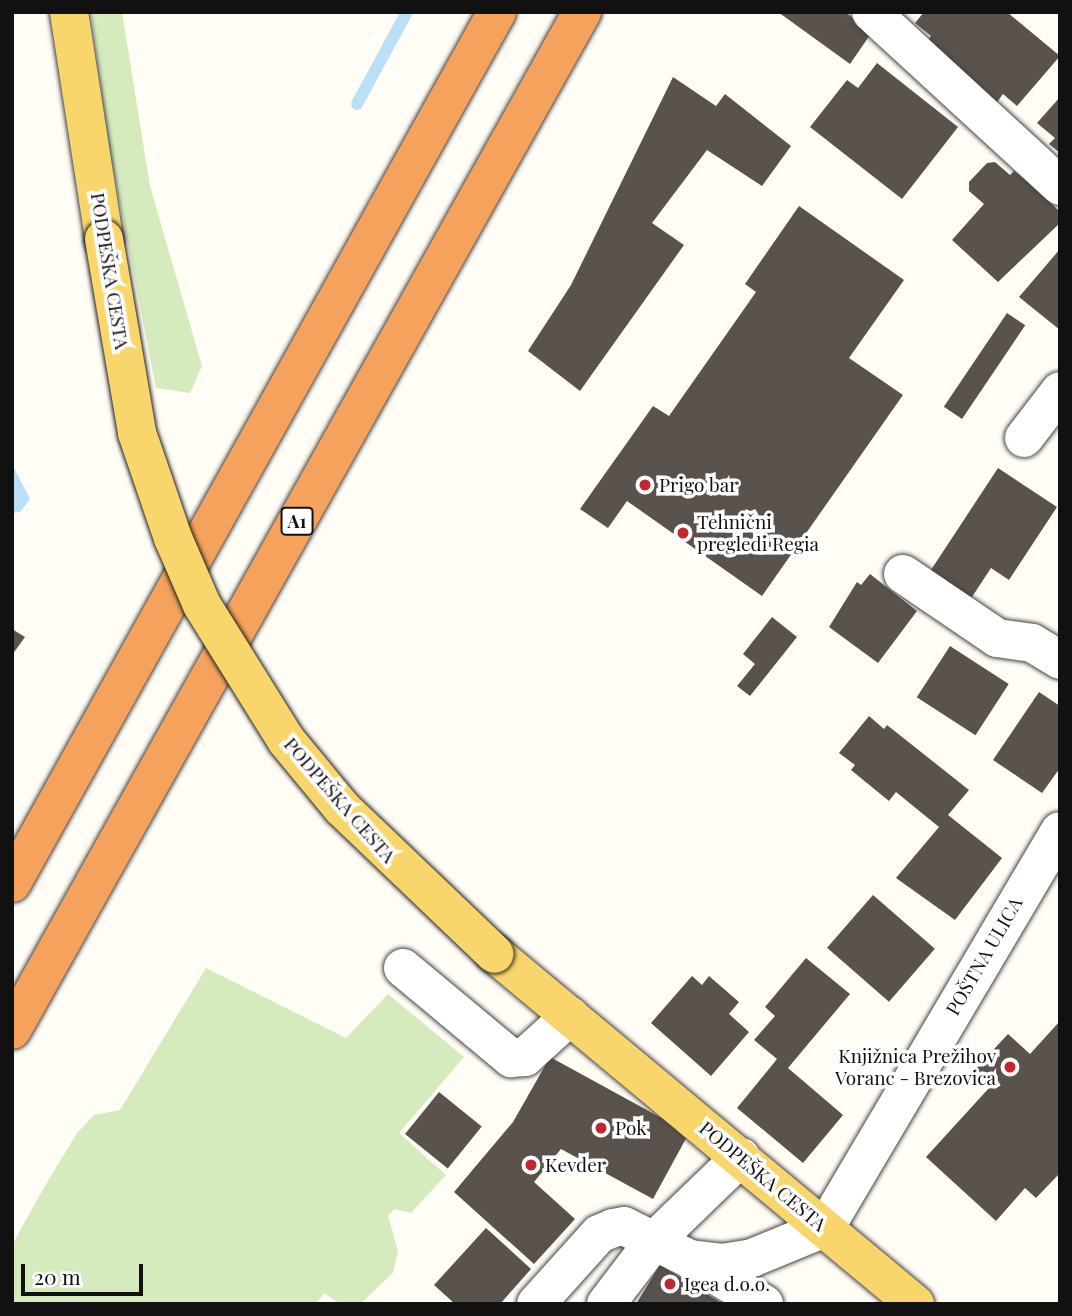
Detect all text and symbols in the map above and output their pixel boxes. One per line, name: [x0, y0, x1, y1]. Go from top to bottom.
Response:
street label: PODPEŠKA CESTA: [86, 191, 134, 351]
place label: Prigo bar: [659, 474, 738, 496]
marker: Prigo bar: [637, 477, 653, 493]
road number: A1: [280, 506, 314, 536]
place label: Tehnični pregledi Regia: [697, 511, 819, 555]
marker: Tehnični pregledi Regia: [675, 525, 691, 541]
street label: PODPEŠKA CESTA: [279, 733, 401, 867]
street label: POŠTNA ULICA: [941, 893, 1027, 1019]
place label: Knjižnica Prežihov Voranc - Brezovica: [835, 1045, 996, 1089]
marker: Knjižnica Prežihov Voranc - Brezovica: [1002, 1059, 1018, 1075]
street label: PODPEŠKA CESTA: [695, 1116, 831, 1236]
place label: Pok: [615, 1117, 647, 1139]
marker: Pok: [593, 1120, 609, 1136]
place label: Kevder: [545, 1154, 605, 1176]
marker: Kevder: [523, 1157, 539, 1173]
scale bar: [24, 1250, 147, 1294]
text: 20 m: [34, 1262, 81, 1290]
place label: Igea d.o.o.: [684, 1273, 770, 1295]
marker: Igea d.o.o.: [662, 1276, 678, 1292]

